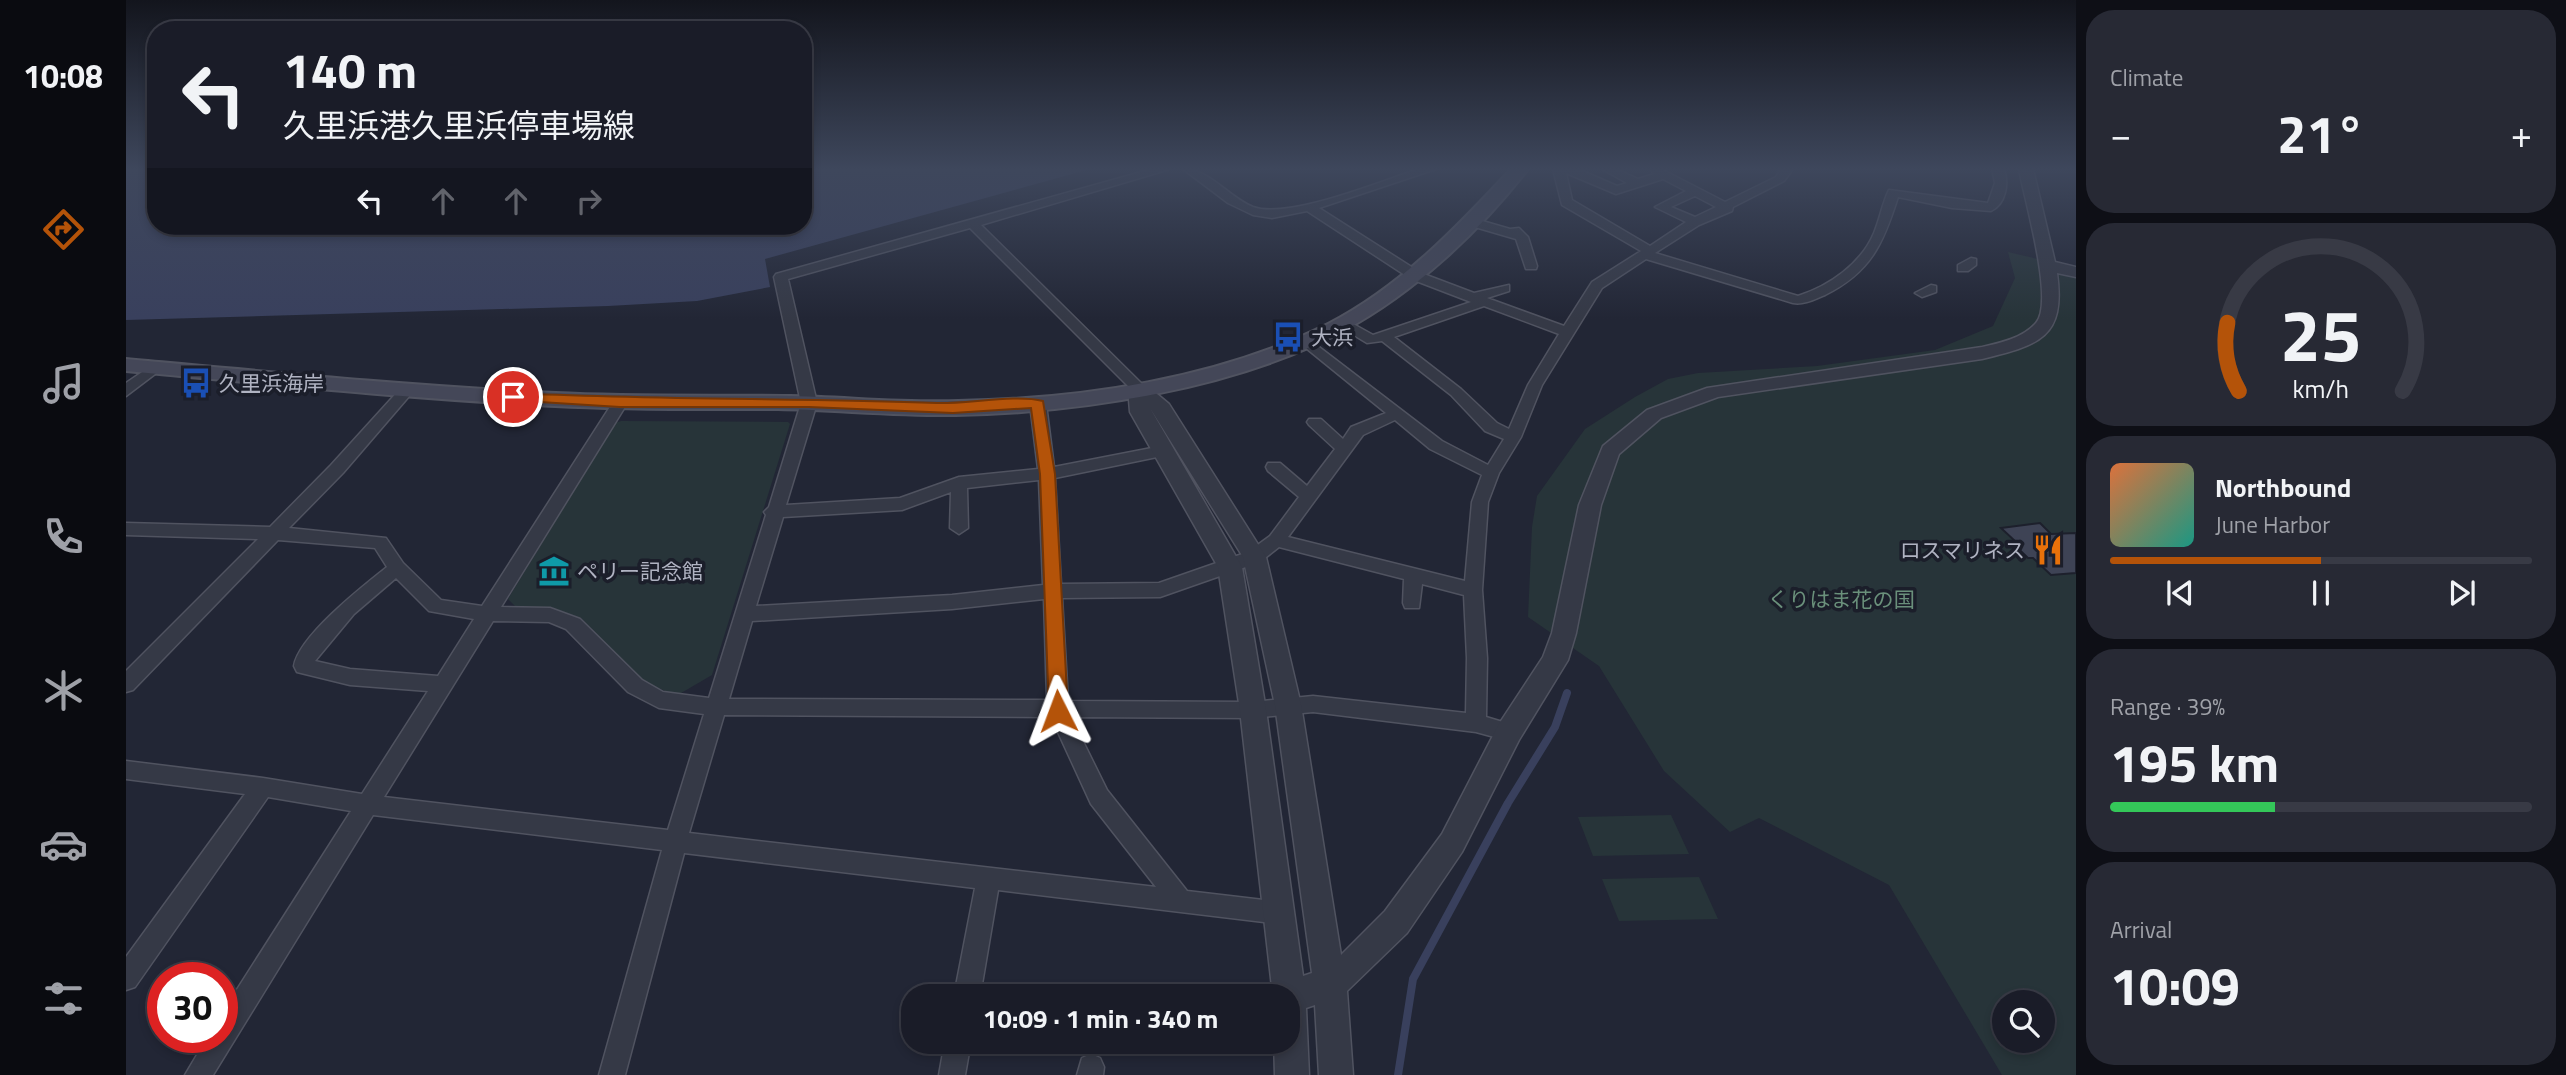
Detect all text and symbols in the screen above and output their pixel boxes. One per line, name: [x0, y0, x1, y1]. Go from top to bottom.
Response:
text: 140 m: [283, 32, 417, 107]
icon: left: [168, 49, 259, 140]
text: 10:08: [23, 52, 103, 100]
text: Climate: [2110, 60, 2183, 95]
text: 21°: [2277, 94, 2365, 173]
text: 久里浜港久里浜停車場線: [283, 101, 635, 149]
text: −: [2110, 105, 2131, 163]
text: +: [2511, 105, 2532, 163]
icon: left: [351, 182, 389, 220]
icon: ahead: [424, 182, 462, 220]
icon: ahead: [497, 182, 535, 220]
icon: right: [570, 182, 608, 220]
icon: directions: [39, 205, 88, 254]
text: 25: [2280, 279, 2362, 389]
bus stop icon: 大浜: [1271, 320, 1305, 354]
place label: 大浜: [1311, 321, 1353, 353]
icon: music: [39, 359, 88, 408]
bus stop icon: 久里浜海岸: [179, 366, 213, 400]
place label: 久里浜海岸: [219, 367, 324, 399]
pin: [483, 367, 543, 427]
text: km/h: [2293, 369, 2349, 407]
icon: arrive: [494, 378, 532, 416]
text: Northbound: [2215, 468, 2351, 507]
text: June Harbor: [2215, 507, 2330, 542]
icon: phone: [39, 512, 88, 561]
restaurant icon: ロスマリネス: [2031, 533, 2065, 567]
place label: ロスマリネス: [1900, 534, 2025, 566]
museum icon: ペリー記念館: [537, 554, 571, 588]
place label: ペリー記念館: [577, 555, 703, 587]
icon: previous: [2161, 574, 2199, 612]
icon: pause: [2302, 574, 2340, 612]
icon: next: [2443, 574, 2481, 612]
park label: くりはま花の国: [1768, 583, 1915, 615]
icon: climate: [39, 666, 88, 715]
position arrow: [1021, 674, 1095, 748]
text: Range · 39%: [2110, 689, 2225, 724]
text: 195 km: [2110, 723, 2279, 802]
icon: car: [39, 820, 88, 869]
text: Arrival: [2110, 912, 2172, 947]
text: 10:09: [2110, 946, 2240, 1025]
speed limit sign: 30: [147, 962, 238, 1053]
icon: filters: [39, 974, 88, 1023]
map controls: [1992, 990, 2055, 1053]
button: search: [1992, 990, 2055, 1053]
text: 10:09 · 1 min · 340 m: [983, 999, 1218, 1038]

